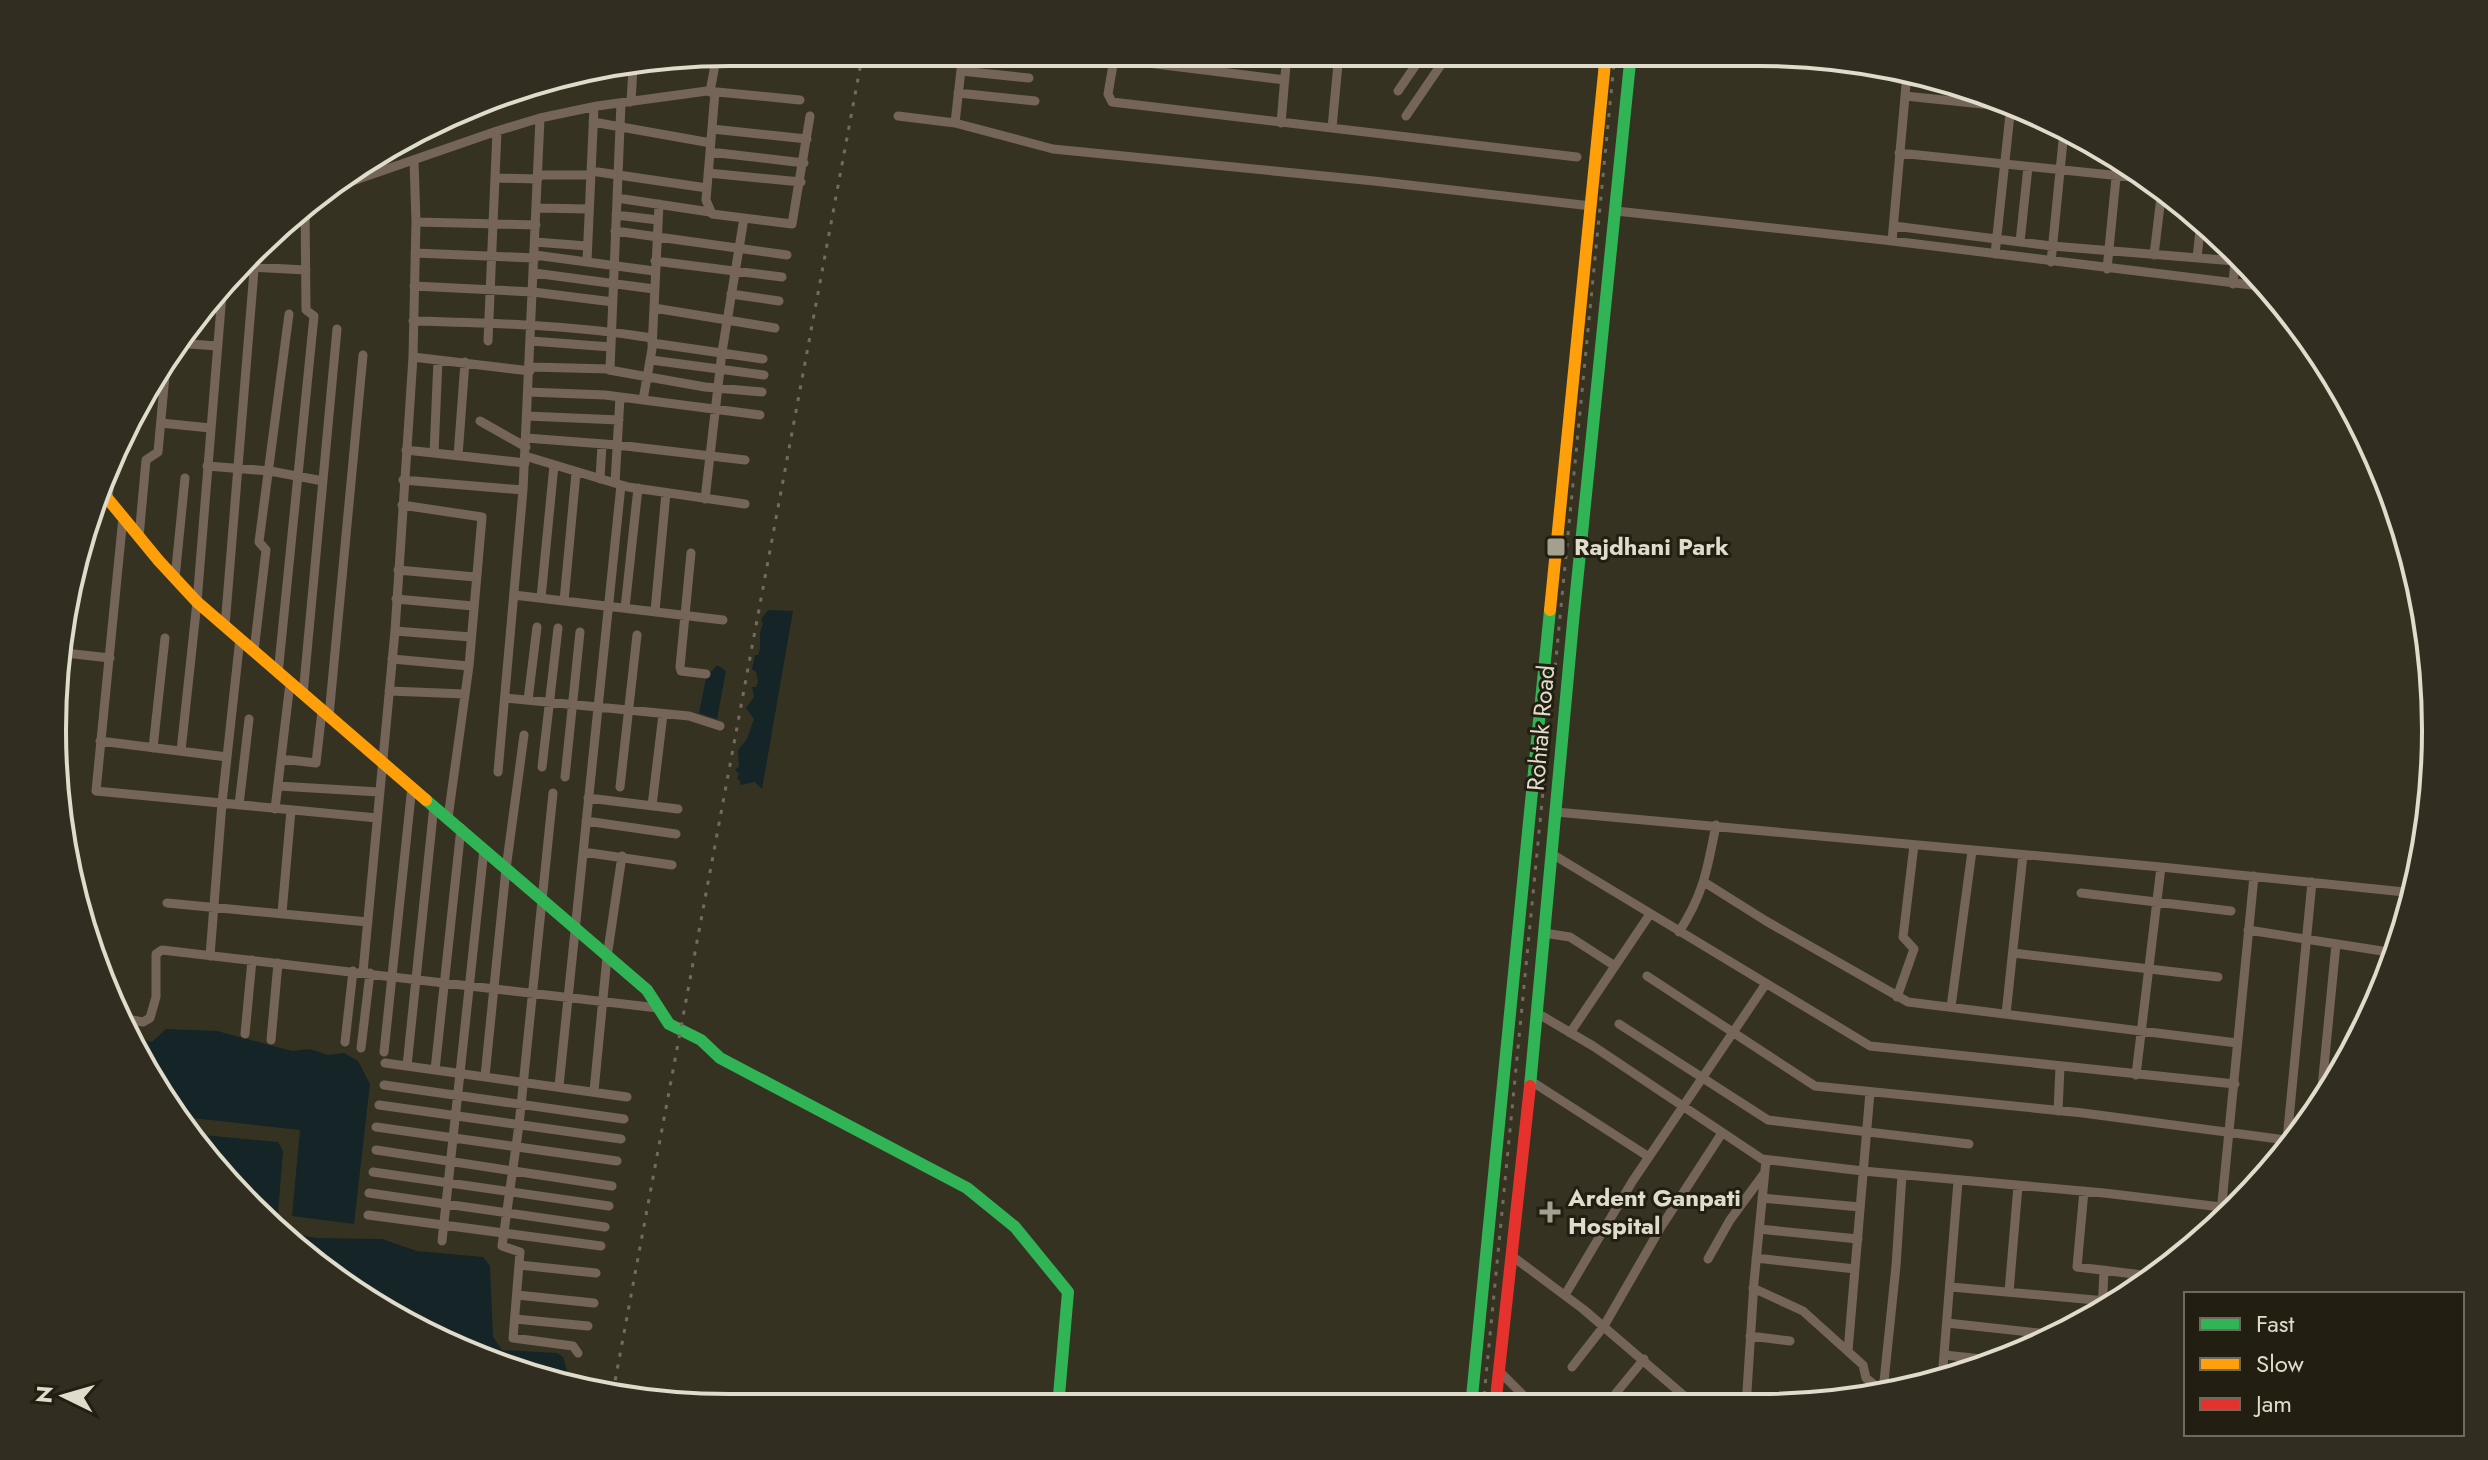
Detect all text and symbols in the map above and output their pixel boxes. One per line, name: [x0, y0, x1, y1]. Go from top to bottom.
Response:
place label: Rajdhani Park: [1574, 529, 1729, 564]
marker: Rajdhani Park: [1545, 536, 1567, 558]
street label: Rohtak Road: [1518, 664, 1563, 792]
place label: Ardent Ganpati Hospital: [1567, 1180, 1741, 1243]
marker: Ardent Ganpati Hospital: [1539, 1201, 1561, 1223]
legend: [2184, 1292, 2464, 1436]
text: Fast: [2256, 1306, 2294, 1341]
text: Slow: [2256, 1346, 2304, 1381]
north arrow: [24, 1356, 104, 1436]
text: N: [27, 1384, 61, 1404]
text: Jam: [2253, 1386, 2292, 1421]

